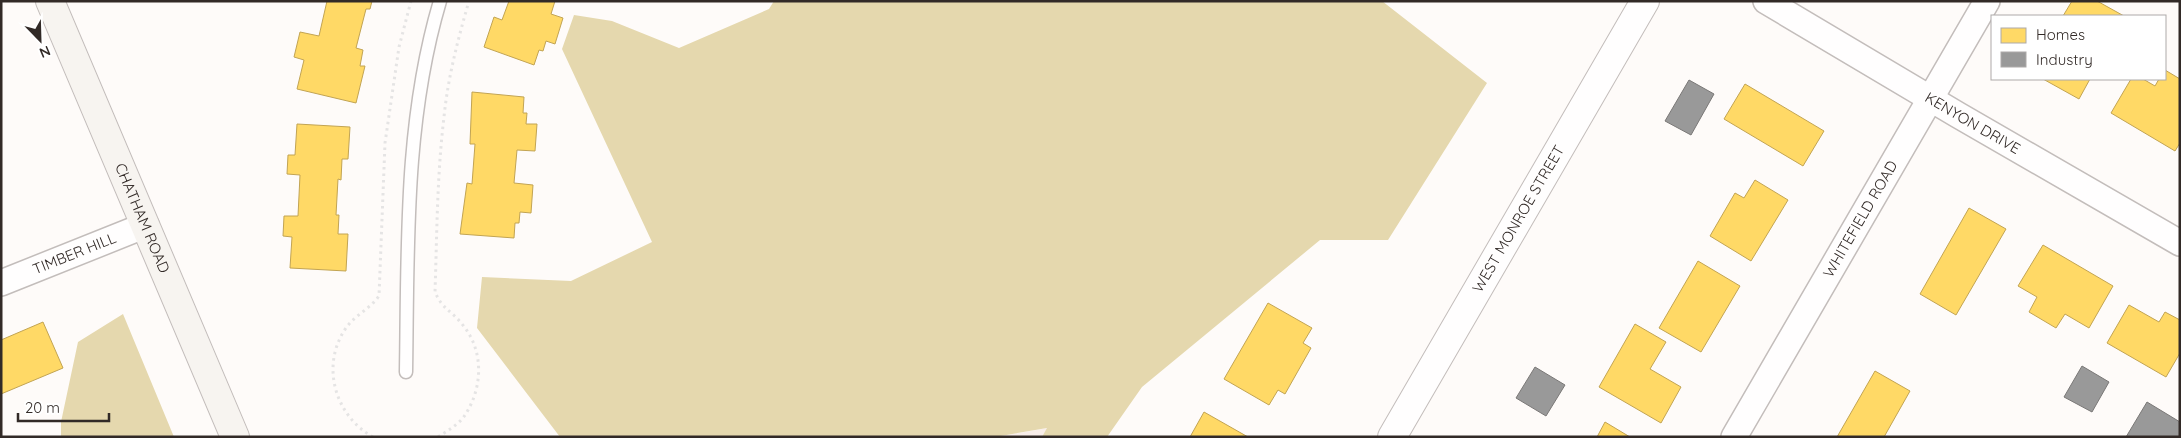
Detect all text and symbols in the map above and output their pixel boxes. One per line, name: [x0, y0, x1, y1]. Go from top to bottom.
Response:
north arrow: [15, 15, 65, 65]
legend: [1991, 15, 2166, 80]
text: Homes: [2036, 25, 2085, 44]
text: N: [37, 42, 53, 62]
text: Industry: [2036, 50, 2093, 69]
street label: KENYON DRIVE: [1922, 88, 2024, 158]
street label: WEST MONROE STREET: [1468, 142, 1568, 296]
street label: WHITEFIELD ROAD: [1819, 157, 1902, 281]
street label: CHATHAM ROAD: [111, 160, 174, 276]
street label: TIMBER HILL: [30, 228, 119, 278]
scale bar: [18, 390, 109, 422]
text: 20 m: [25, 398, 60, 417]

